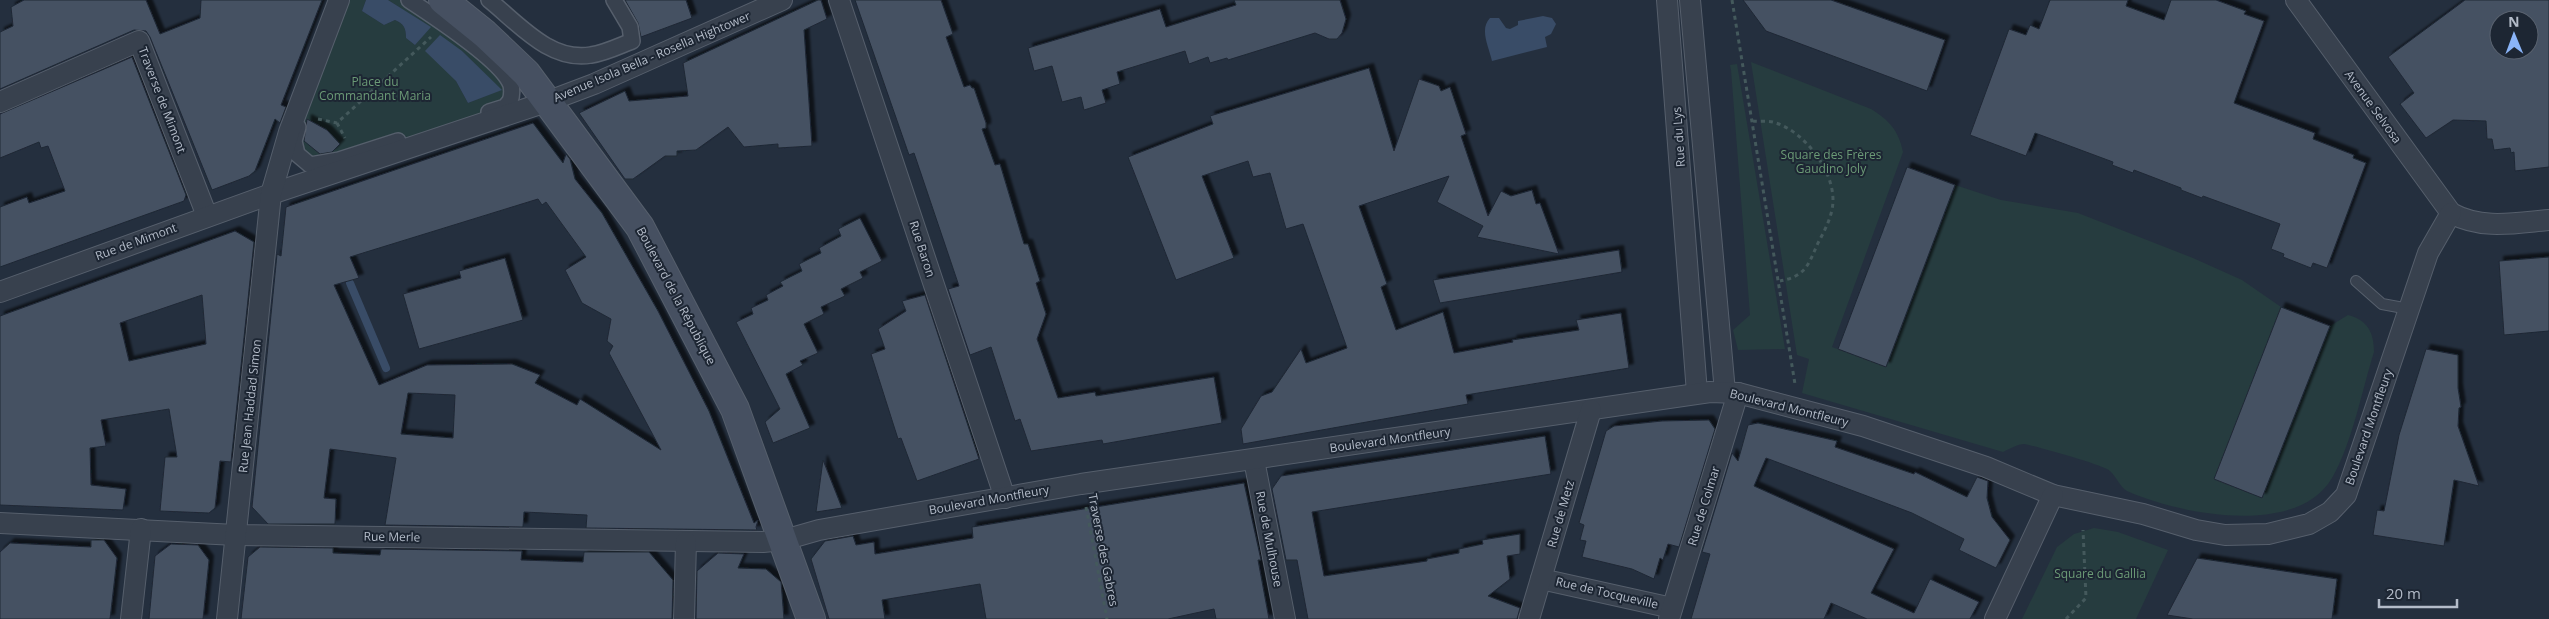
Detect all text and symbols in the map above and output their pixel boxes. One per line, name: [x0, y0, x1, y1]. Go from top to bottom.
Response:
street label: Avenue Isola Bella - Rosella Hightower: [551, 7, 753, 106]
north arrow: [2489, 10, 2539, 60]
text: N: [2508, 12, 2520, 31]
street label: Traverse de Mimont: [134, 44, 191, 155]
street label: Avenue Selvosa: [2341, 67, 2406, 147]
park label: Place du Commandant Maria: [319, 73, 431, 104]
street label: Rue du Lys: [1668, 106, 1689, 168]
park label: Square des Frères Gaudino Joly: [1781, 146, 1882, 177]
street label: Rue Baron: [905, 218, 940, 279]
street label: Rue de Mimont: [93, 219, 179, 264]
street label: Boulevard de la République: [633, 224, 720, 368]
street label: Rue Jean Haddad Simon: [234, 338, 265, 474]
street label: Boulevard Montfleury: [2341, 366, 2397, 487]
street label: Boulevard Montfleury: [1728, 385, 1851, 431]
street label: Boulevard Montfleury: [1328, 422, 1452, 456]
street label: Rue de Colmar: [1683, 464, 1724, 548]
street label: Rue de Metz: [1543, 478, 1578, 549]
street label: Boulevard Montfleury: [927, 480, 1051, 518]
street label: Rue de Mulhouse: [1252, 489, 1287, 589]
street label: Traverse des Gabres: [1084, 492, 1123, 608]
street label: Rue Merle: [363, 528, 421, 545]
park label: Square du Gallia: [2054, 565, 2146, 582]
street label: Rue de Tocqueville: [1554, 572, 1660, 613]
scale bar: [2379, 576, 2456, 608]
text: 20 m: [2386, 583, 2421, 603]

